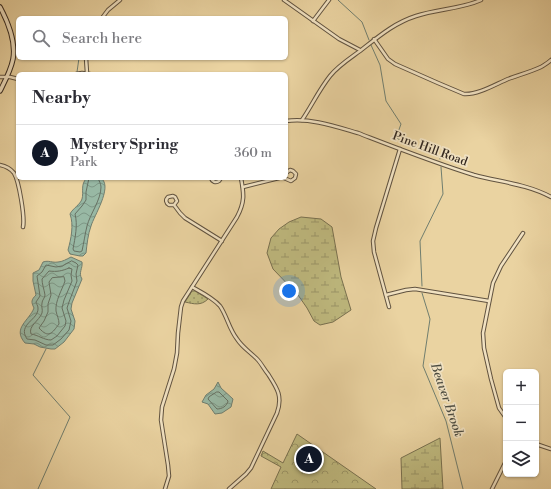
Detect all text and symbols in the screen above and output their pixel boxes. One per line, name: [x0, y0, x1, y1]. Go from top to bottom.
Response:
search box: [16, 16, 288, 60]
icon: search: [30, 27, 52, 49]
text: Search here: [62, 29, 142, 48]
text: Nearby: [32, 87, 91, 109]
street label: Pine Hill Road: [390, 128, 470, 170]
text: Mystery Spring: [70, 135, 178, 154]
text: A: [40, 145, 50, 161]
text: 360 m: [234, 145, 272, 161]
text: Park: [70, 154, 97, 170]
your location: [279, 281, 299, 301]
water label: Beaver Brook: [427, 360, 467, 439]
map controls: [503, 369, 539, 477]
button: +: [503, 369, 539, 405]
button: −: [503, 405, 539, 441]
button: layers: [503, 441, 539, 477]
pin: A: [296, 444, 322, 474]

